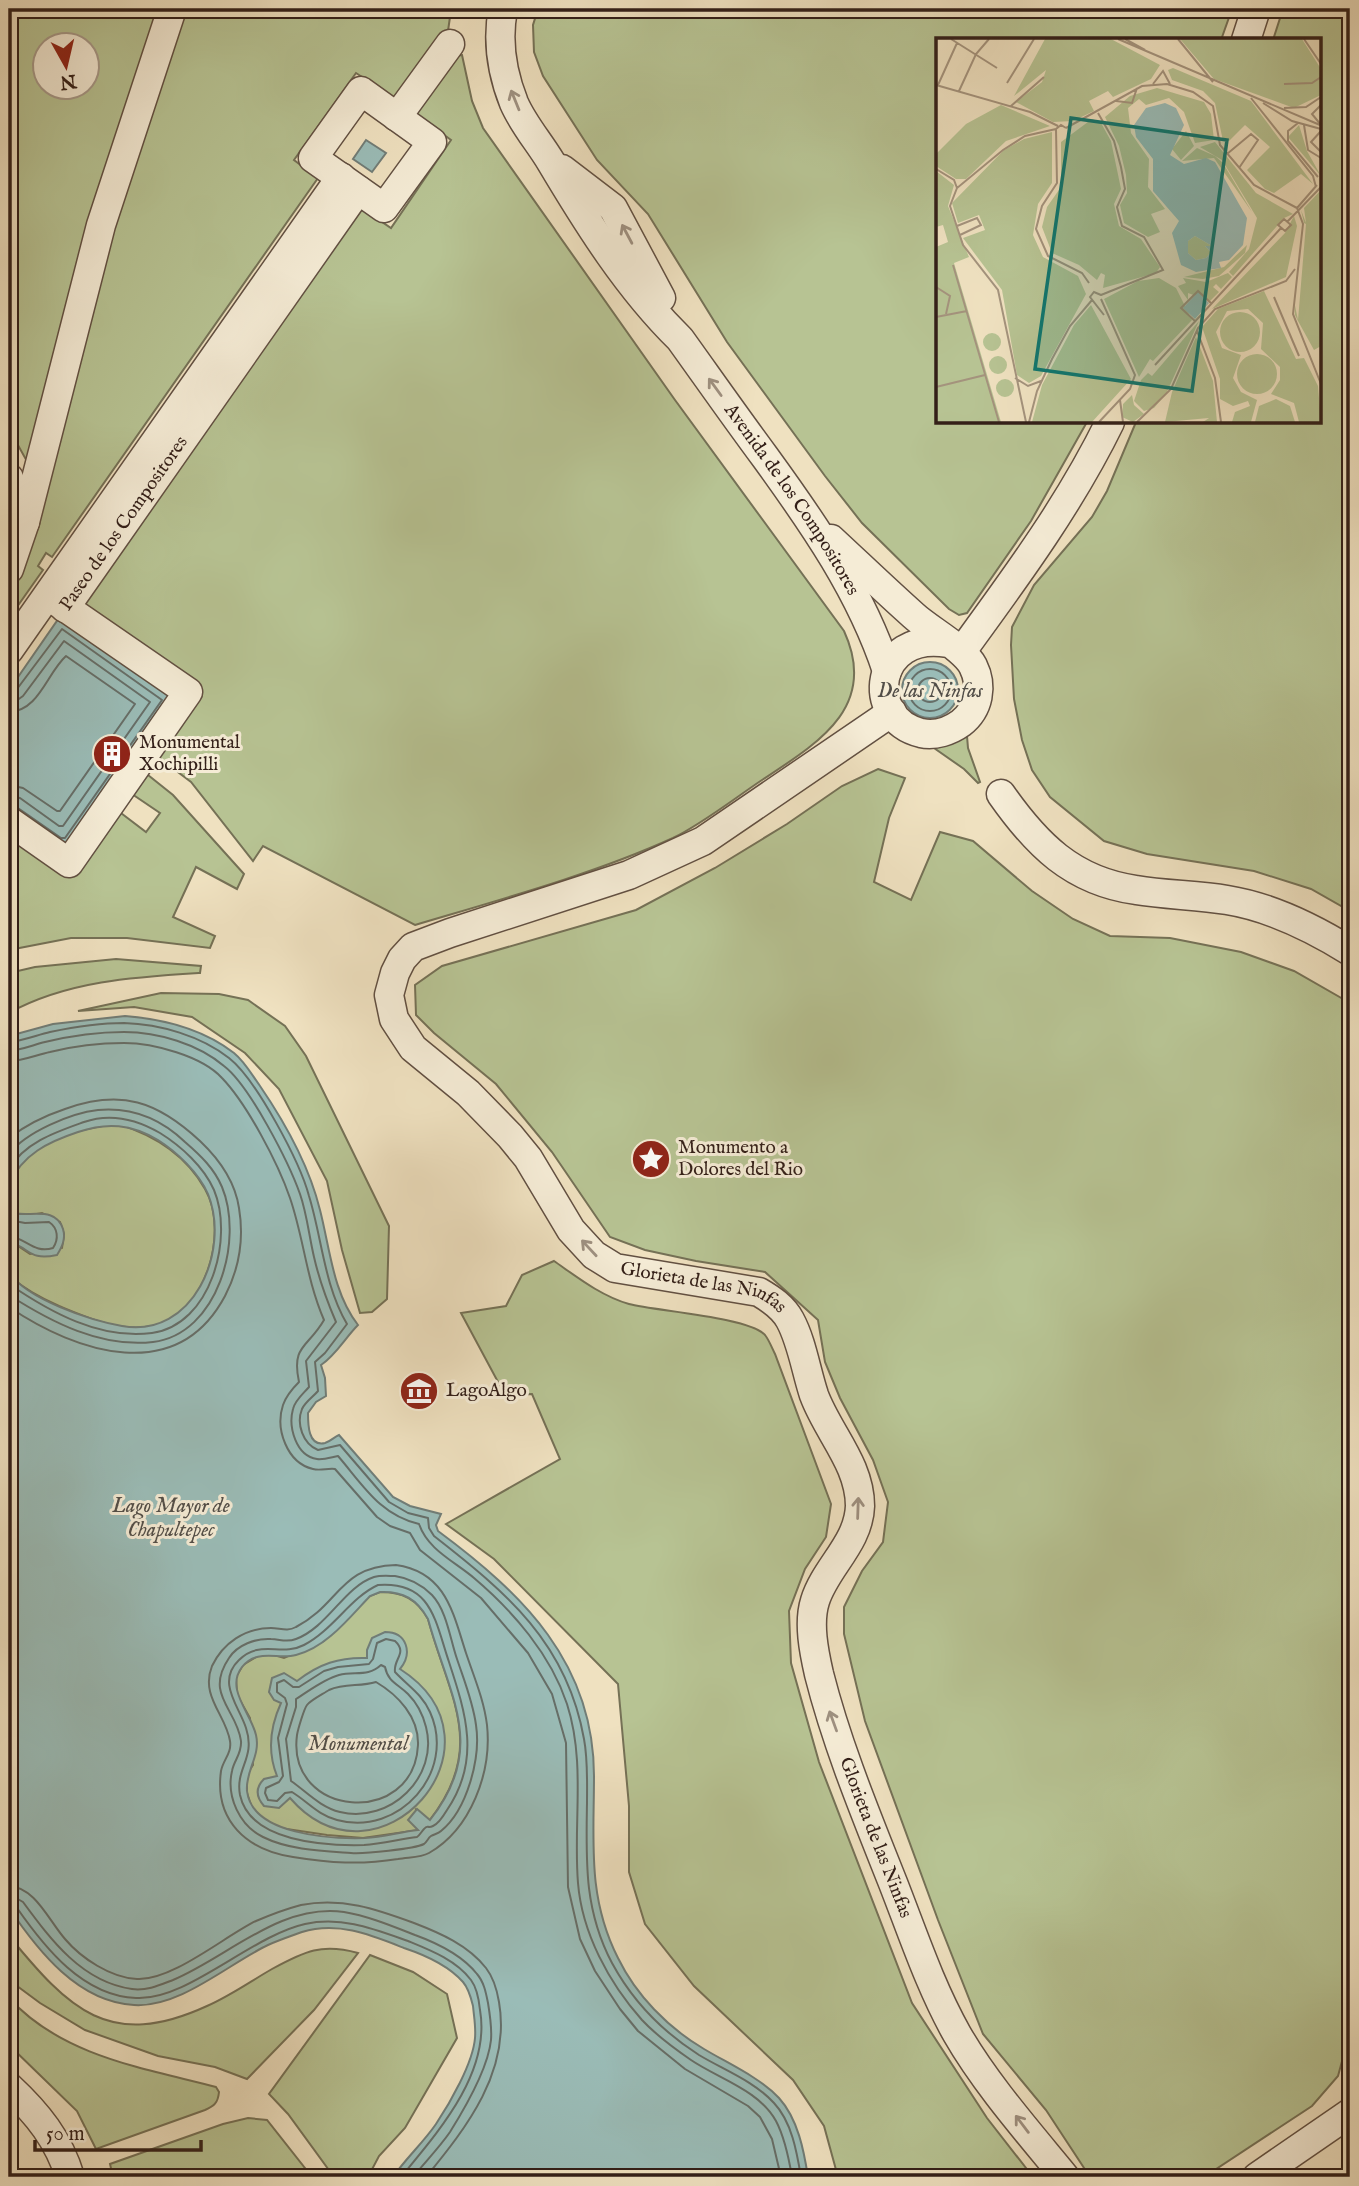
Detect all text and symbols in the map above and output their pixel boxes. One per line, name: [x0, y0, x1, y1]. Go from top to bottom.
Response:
north arrow: [32, 32, 102, 102]
inset map: [936, 38, 1320, 424]
text: N: [58, 68, 79, 94]
one-way arrow: [507, 90, 520, 112]
one-way arrow: [620, 224, 633, 245]
one-way arrow: [708, 378, 722, 397]
street label: Avenida de los Compositores: [718, 398, 865, 600]
street label: Paseo de los Compositores: [55, 432, 194, 616]
water label: De las Ninfas: [877, 678, 984, 705]
place label: Monumental Xochipilli: [139, 731, 241, 777]
building icon: Monumental Xochipilli: [91, 733, 133, 775]
place label: Monumento a Dolores del Rio: [678, 1136, 803, 1182]
place icon: Monumento a Dolores del Rio: [630, 1138, 672, 1180]
one-way arrow: [580, 1240, 597, 1257]
street label: Glorieta de las Ninfas: [619, 1257, 792, 1319]
museum icon: LagoAlgo: [398, 1370, 440, 1412]
place label: LagoAlgo: [446, 1379, 527, 1403]
water label: Lago Mayor de Chapultepec: [111, 1493, 230, 1544]
one-way arrow: [851, 1497, 864, 1520]
one-way arrow: [826, 1711, 838, 1733]
water label: Monumental: [308, 1731, 410, 1758]
street label: Glorieta de las Ninfas: [834, 1754, 917, 1922]
scale bar: [35, 2109, 201, 2153]
one-way arrow: [1015, 2115, 1030, 2134]
text: 50 m: [46, 2121, 85, 2148]

